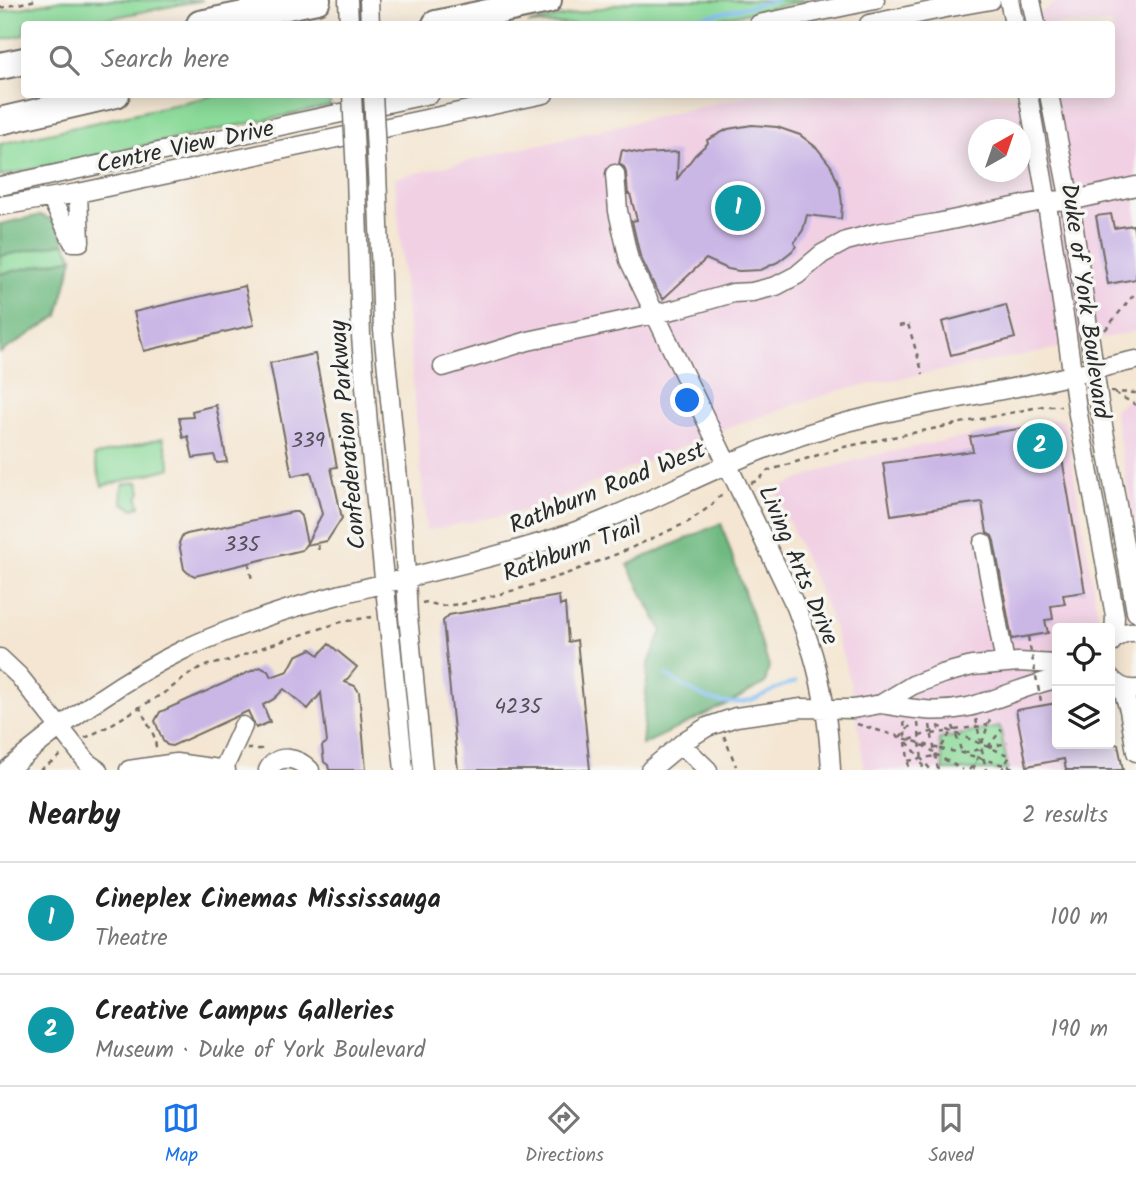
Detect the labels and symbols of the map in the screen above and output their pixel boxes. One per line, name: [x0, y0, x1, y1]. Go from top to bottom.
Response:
street label: Centre View Drive: [93, 110, 278, 185]
north arrow: [968, 119, 1031, 182]
street label: Duke of York Boulevard: [1049, 181, 1120, 422]
pin: 1: [715, 182, 761, 234]
street label: Confederation Parkway: [319, 318, 378, 551]
your location: [670, 383, 704, 417]
pin: 2: [1017, 420, 1063, 472]
house number: 339: [291, 425, 325, 458]
street label: Rathburn Road West: [503, 431, 712, 546]
street label: Living Arts Drive: [746, 480, 849, 652]
street label: Rathburn Trail: [497, 507, 648, 594]
house number: 335: [224, 529, 261, 562]
house number: 4235: [494, 691, 543, 724]

